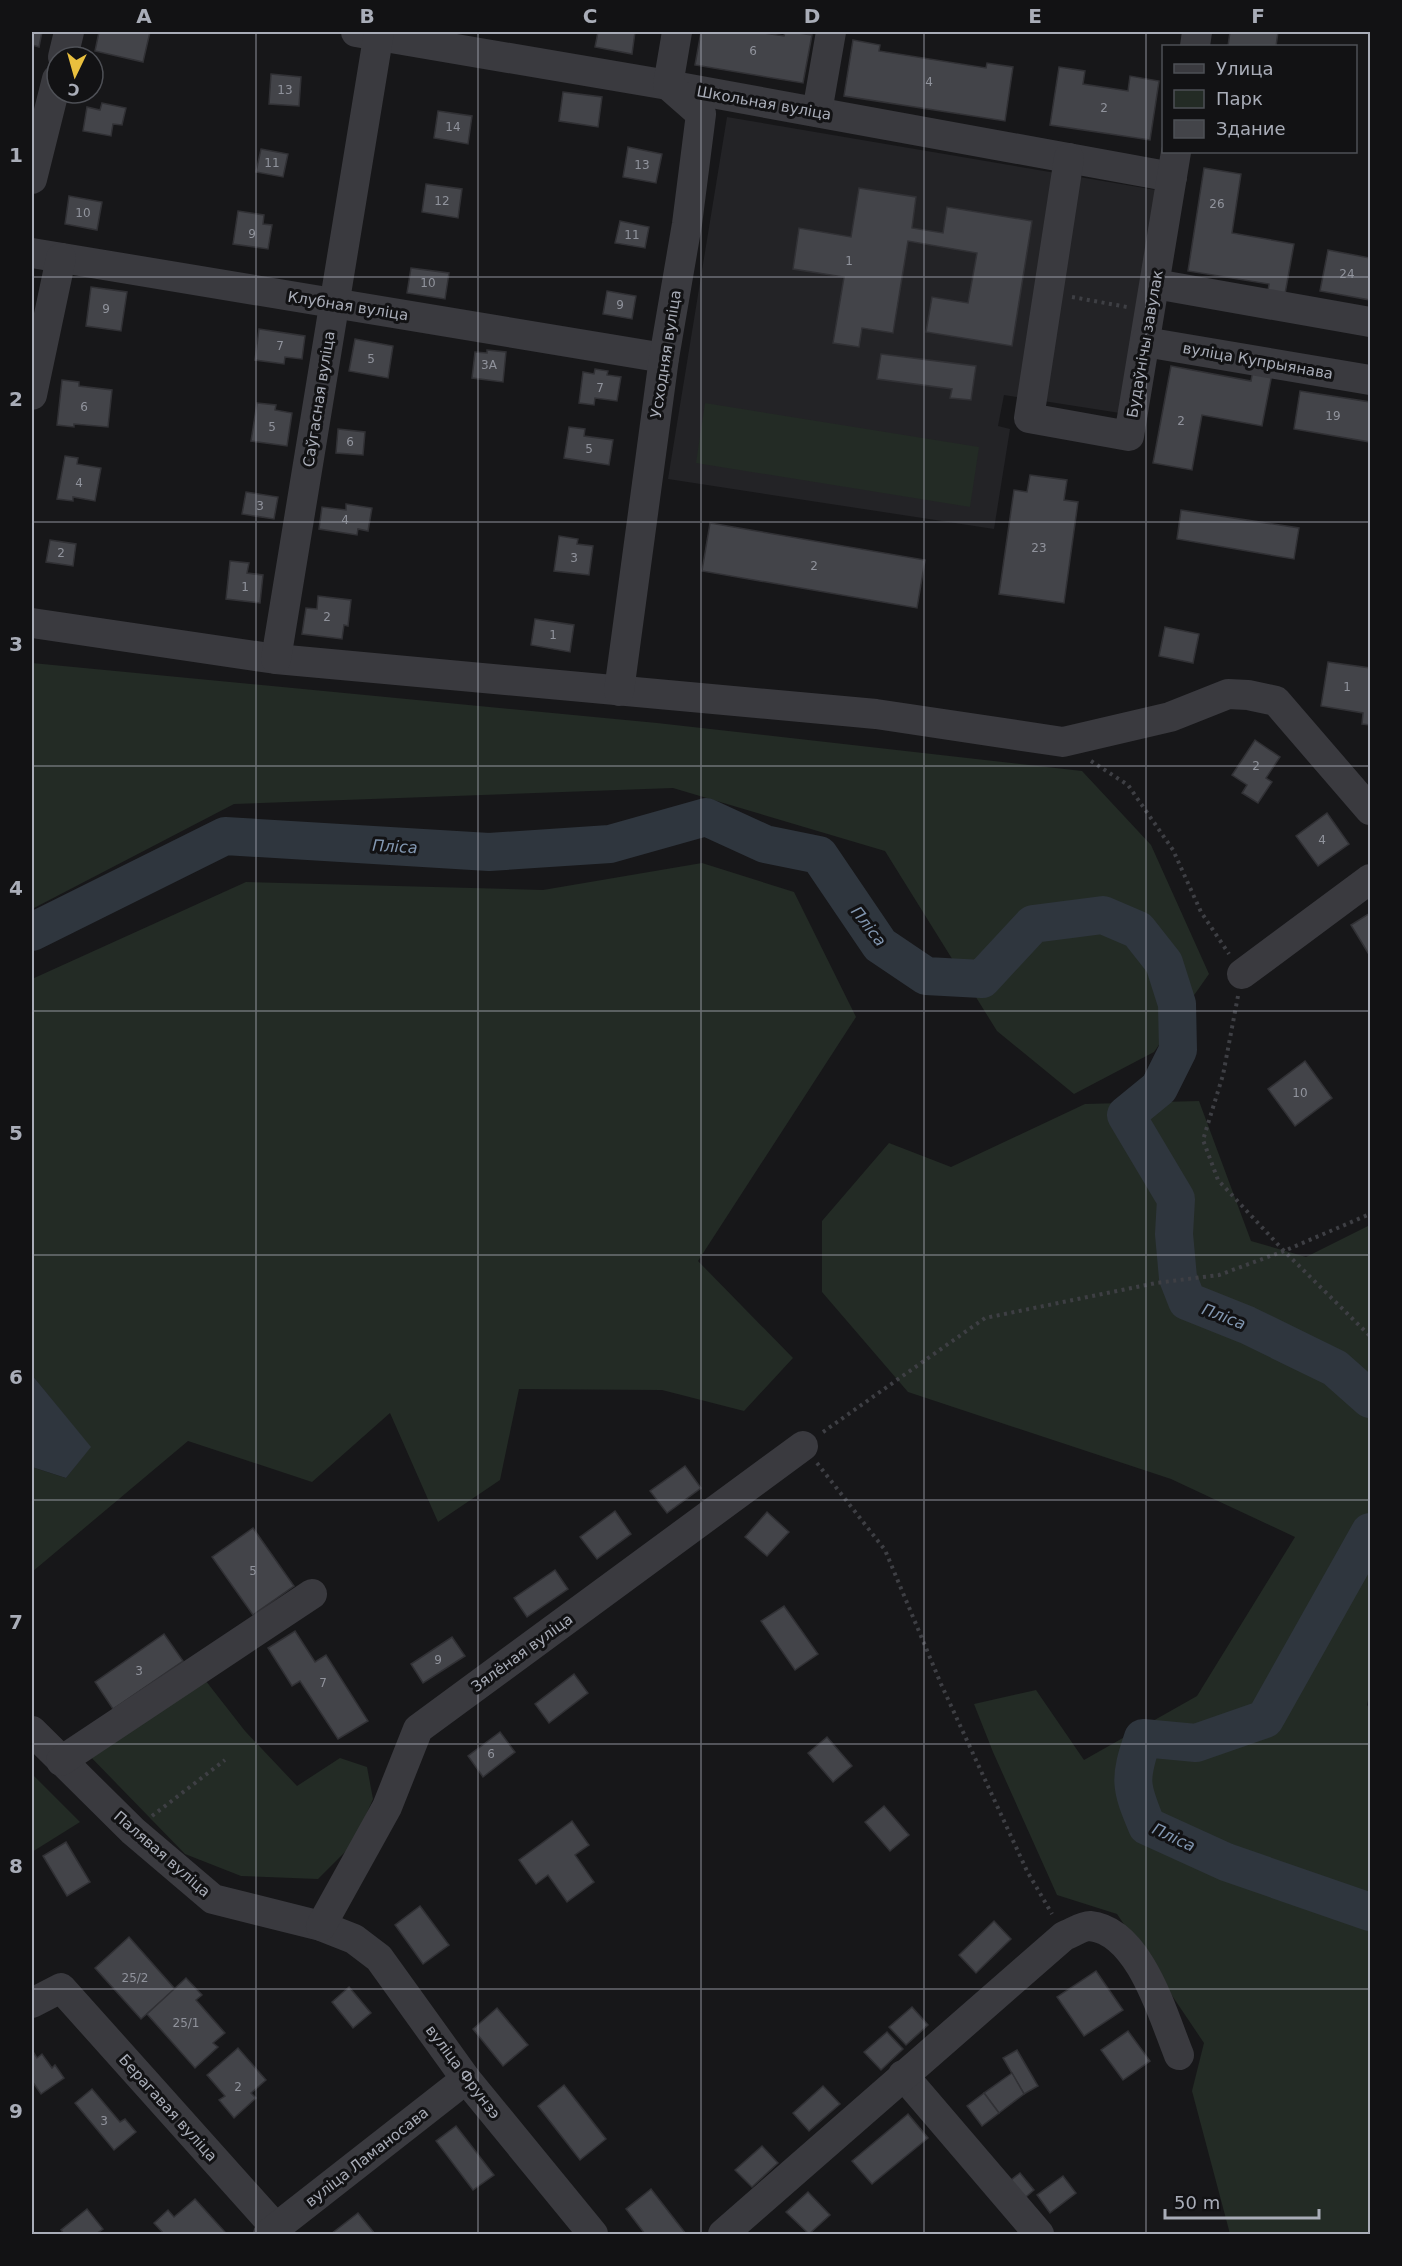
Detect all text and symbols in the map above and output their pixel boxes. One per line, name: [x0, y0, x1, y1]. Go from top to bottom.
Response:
text: A: [136, 4, 152, 28]
text: B: [359, 4, 375, 28]
text: C: [583, 4, 597, 28]
text: D: [804, 4, 820, 28]
text: E: [1028, 4, 1042, 28]
text: F: [1251, 4, 1265, 28]
house number: 6: [749, 44, 757, 58]
north arrow: [45, 45, 105, 105]
legend: [1162, 45, 1357, 153]
text: Улица: [1216, 58, 1273, 79]
house number: 4: [925, 75, 933, 89]
text: С: [67, 79, 80, 99]
street label: Школьная вуліца: [695, 82, 833, 124]
house number: 13: [277, 83, 293, 97]
text: Парк: [1216, 88, 1263, 109]
house number: 2: [1100, 101, 1108, 115]
text: Здание: [1216, 118, 1286, 139]
house number: 14: [445, 120, 461, 134]
text: 1: [9, 143, 23, 167]
house number: 11: [264, 156, 280, 170]
house number: 13: [634, 158, 650, 172]
house number: 12: [434, 194, 450, 208]
house number: 26: [1209, 197, 1225, 211]
house number: 10: [75, 206, 91, 220]
house number: 9: [248, 227, 256, 241]
house number: 11: [624, 228, 640, 242]
house number: 1: [845, 254, 853, 268]
house number: 24: [1339, 267, 1355, 281]
street label: Будаўнічы завулак: [1123, 269, 1167, 419]
house number: 10: [420, 276, 436, 290]
street label: Клубная вуліца: [286, 288, 410, 324]
street label: Усходняя вуліца: [647, 289, 685, 419]
house number: 9: [616, 298, 624, 312]
house number: 9: [102, 302, 110, 316]
street label: Саўгасная вуліца: [299, 330, 339, 468]
house number: 7: [276, 339, 284, 353]
street label: вуліца Купрыянава: [1181, 339, 1335, 383]
house number: 5: [367, 352, 375, 366]
house number: 3А: [481, 358, 498, 372]
house number: 7: [596, 381, 604, 395]
text: 2: [9, 387, 23, 411]
house number: 6: [80, 400, 88, 414]
house number: 19: [1325, 409, 1341, 423]
house number: 2: [1177, 414, 1185, 428]
house number: 5: [268, 420, 276, 434]
house number: 6: [346, 435, 354, 449]
house number: 5: [585, 442, 593, 456]
house number: 4: [75, 476, 83, 490]
house number: 3: [256, 499, 264, 513]
house number: 4: [341, 513, 349, 527]
house number: 23: [1031, 541, 1047, 555]
house number: 2: [57, 546, 65, 560]
house number: 3: [570, 551, 578, 565]
house number: 2: [810, 559, 818, 573]
house number: 1: [241, 580, 249, 594]
house number: 2: [323, 610, 331, 624]
house number: 1: [549, 628, 557, 642]
text: 3: [9, 632, 23, 656]
house number: 1: [1343, 680, 1351, 694]
house number: 2: [1252, 759, 1260, 773]
house number: 4: [1318, 833, 1326, 847]
water label: Пліса: [372, 836, 418, 857]
text: 4: [9, 876, 23, 900]
water label: Пліса: [847, 903, 890, 950]
house number: 10: [1292, 1086, 1308, 1100]
text: 5: [9, 1121, 23, 1145]
water label: Пліса: [1199, 1299, 1248, 1333]
text: 6: [9, 1365, 23, 1389]
house number: 5: [249, 1564, 257, 1578]
text: 7: [9, 1610, 23, 1634]
street label: Зялёная вуліца: [468, 1610, 576, 1696]
house number: 9: [434, 1653, 442, 1667]
house number: 3: [135, 1664, 143, 1678]
house number: 7: [319, 1676, 327, 1690]
house number: 6: [487, 1747, 495, 1761]
street label: Палявая вуліца: [110, 1807, 214, 1901]
water label: Пліса: [1149, 1819, 1198, 1856]
text: 8: [9, 1854, 23, 1878]
house number: 25/2: [122, 1971, 148, 1985]
house number: 25/1: [173, 2016, 199, 2030]
street label: вуліца Фрунзэ: [422, 2021, 504, 2123]
street label: Берагавая вуліца: [115, 2051, 221, 2165]
house number: 2: [234, 2080, 242, 2094]
text: 9: [9, 2099, 23, 2123]
street label: вуліца Ламаносава: [302, 2103, 432, 2211]
house number: 3: [100, 2114, 108, 2128]
scale bar: [1165, 2182, 1320, 2220]
text: 50 m: [1174, 2192, 1220, 2213]

